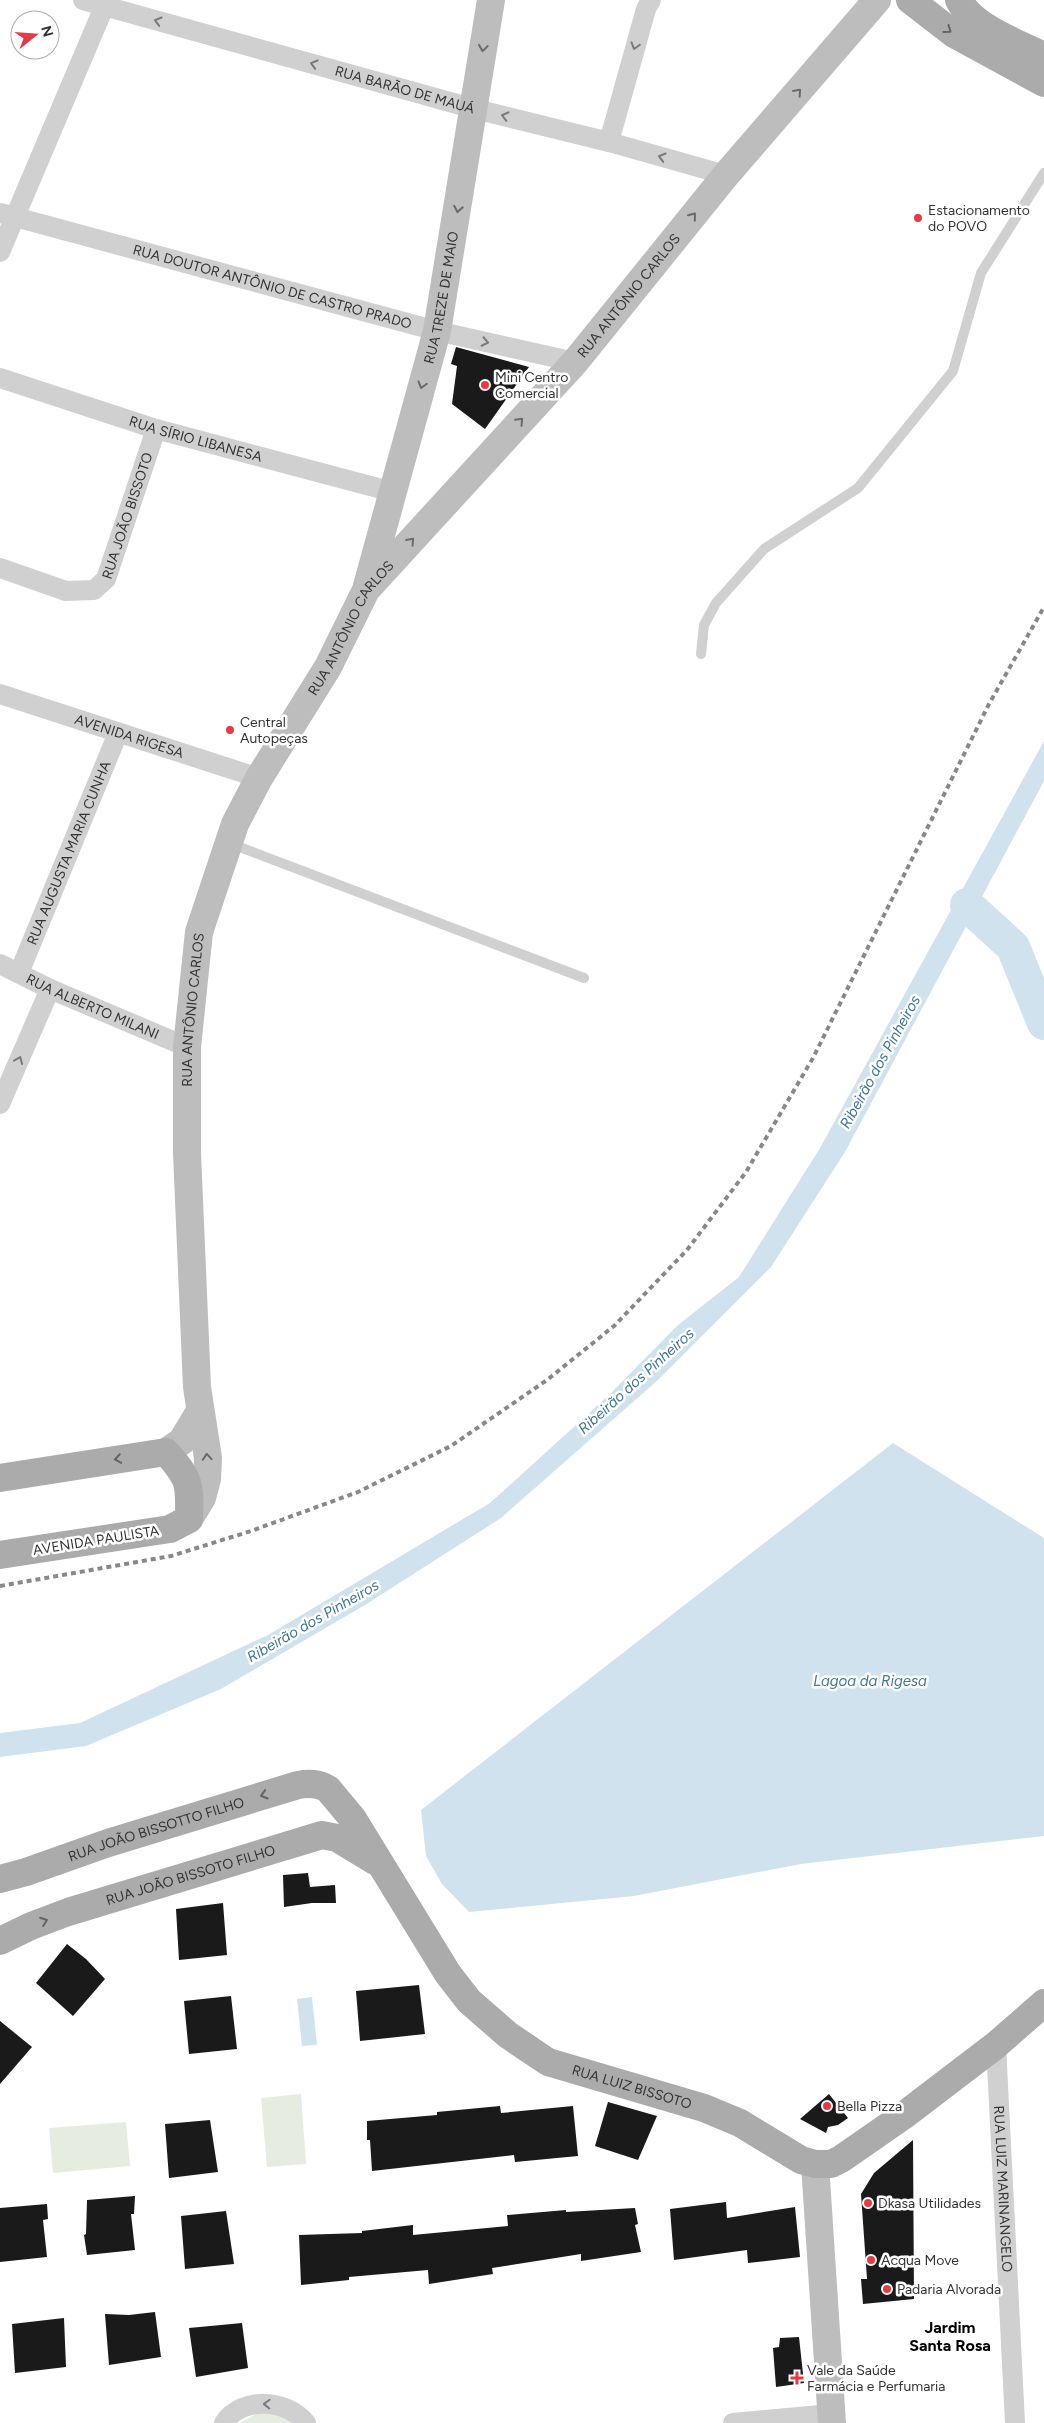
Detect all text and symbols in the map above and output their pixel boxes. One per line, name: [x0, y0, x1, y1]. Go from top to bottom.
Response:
north arrow: [10, 10, 60, 60]
one-way arrow: [154, 16, 162, 26]
text: N: [37, 24, 57, 39]
one-way arrow: [942, 24, 952, 33]
one-way arrow: [631, 41, 641, 50]
one-way arrow: [478, 44, 489, 52]
one-way arrow: [311, 60, 319, 70]
street label: RUA BARÃO DE MAUÁ: [333, 62, 477, 118]
one-way arrow: [792, 89, 801, 98]
one-way arrow: [500, 111, 509, 122]
one-way arrow: [659, 152, 667, 162]
place label: Estacionamento do POVO: [928, 202, 1030, 235]
one-way arrow: [454, 204, 464, 213]
marker: Estacionamento do POVO: [912, 212, 924, 224]
one-way arrow: [687, 213, 695, 222]
street label: RUA TREZE DE MAIO: [420, 230, 462, 366]
street label: RUA ANTÔNIO CARLOS: [574, 230, 684, 361]
street label: RUA DOUTOR ANTÔNIO DE CASTRO PRADO: [131, 241, 413, 333]
one-way arrow: [480, 336, 489, 346]
place label: Mini Centro Comercial: [495, 369, 568, 402]
marker: Mini Centro Comercial: [479, 379, 491, 391]
one-way arrow: [418, 380, 428, 388]
street label: RUA SÍRIO LIBANESA: [127, 413, 264, 466]
one-way arrow: [514, 417, 523, 426]
street label: RUA JOÃO BISSOTO: [99, 450, 157, 581]
one-way arrow: [405, 537, 414, 546]
street label: RUA ANTÔNIO CARLOS: [304, 557, 398, 699]
street label: AVENIDA RIGESA: [73, 711, 186, 762]
place label: Central Autopeças: [240, 714, 308, 747]
marker: Central Autopeças: [224, 724, 236, 736]
street label: RUA AUGUSTA MARIA CUNHA: [23, 758, 115, 948]
street label: RUA ANTÔNIO CARLOS: [179, 932, 208, 1087]
street label: RUA ALBERTO MILANI: [23, 970, 161, 1043]
water label: Ribeirão dos Pinheiros: [836, 992, 924, 1132]
one-way arrow: [13, 1056, 24, 1065]
water label: Ribeirão dos Pinheiros: [574, 1324, 698, 1438]
one-way arrow: [201, 1453, 212, 1461]
one-way arrow: [114, 1454, 123, 1464]
street label: AVENIDA PAULISTA: [32, 1522, 161, 1559]
water label: Ribeirão dos Pinheiros: [244, 1576, 382, 1666]
water label: Lagoa da Rigesa: [813, 1672, 927, 1690]
one-way arrow: [261, 1789, 269, 1799]
street label: RUA JOÃO BISSOTTO FILHO: [66, 1794, 247, 1865]
street label: RUA JOÃO BISSOTO FILHO: [104, 1842, 277, 1909]
one-way arrow: [39, 1917, 48, 1927]
street label: RUA LUIZ BISSOTO: [570, 2062, 694, 2113]
place label: Bella Pizza: [837, 2098, 902, 2115]
marker: Bella Pizza: [821, 2100, 833, 2112]
street label: RUA LUIZ MARINANGELO: [990, 2105, 1015, 2273]
place label: Dkasa Utilidades: [878, 2195, 981, 2212]
marker: Dkasa Utilidades: [862, 2197, 874, 2209]
place label: Acqua Move: [881, 2252, 959, 2269]
marker: Acqua Move: [865, 2254, 877, 2266]
place label: Padaria Alvorada: [897, 2281, 1001, 2298]
marker: Padaria Alvorada: [881, 2283, 893, 2295]
district label: Jardim Santa Rosa: [909, 2318, 991, 2355]
place label: Vale da Saúde Farmácia e Perfumaria: [807, 2362, 945, 2395]
marker: Vale da Saúde Farmácia e Perfumaria: [791, 2372, 803, 2384]
one-way arrow: [263, 2399, 271, 2410]

